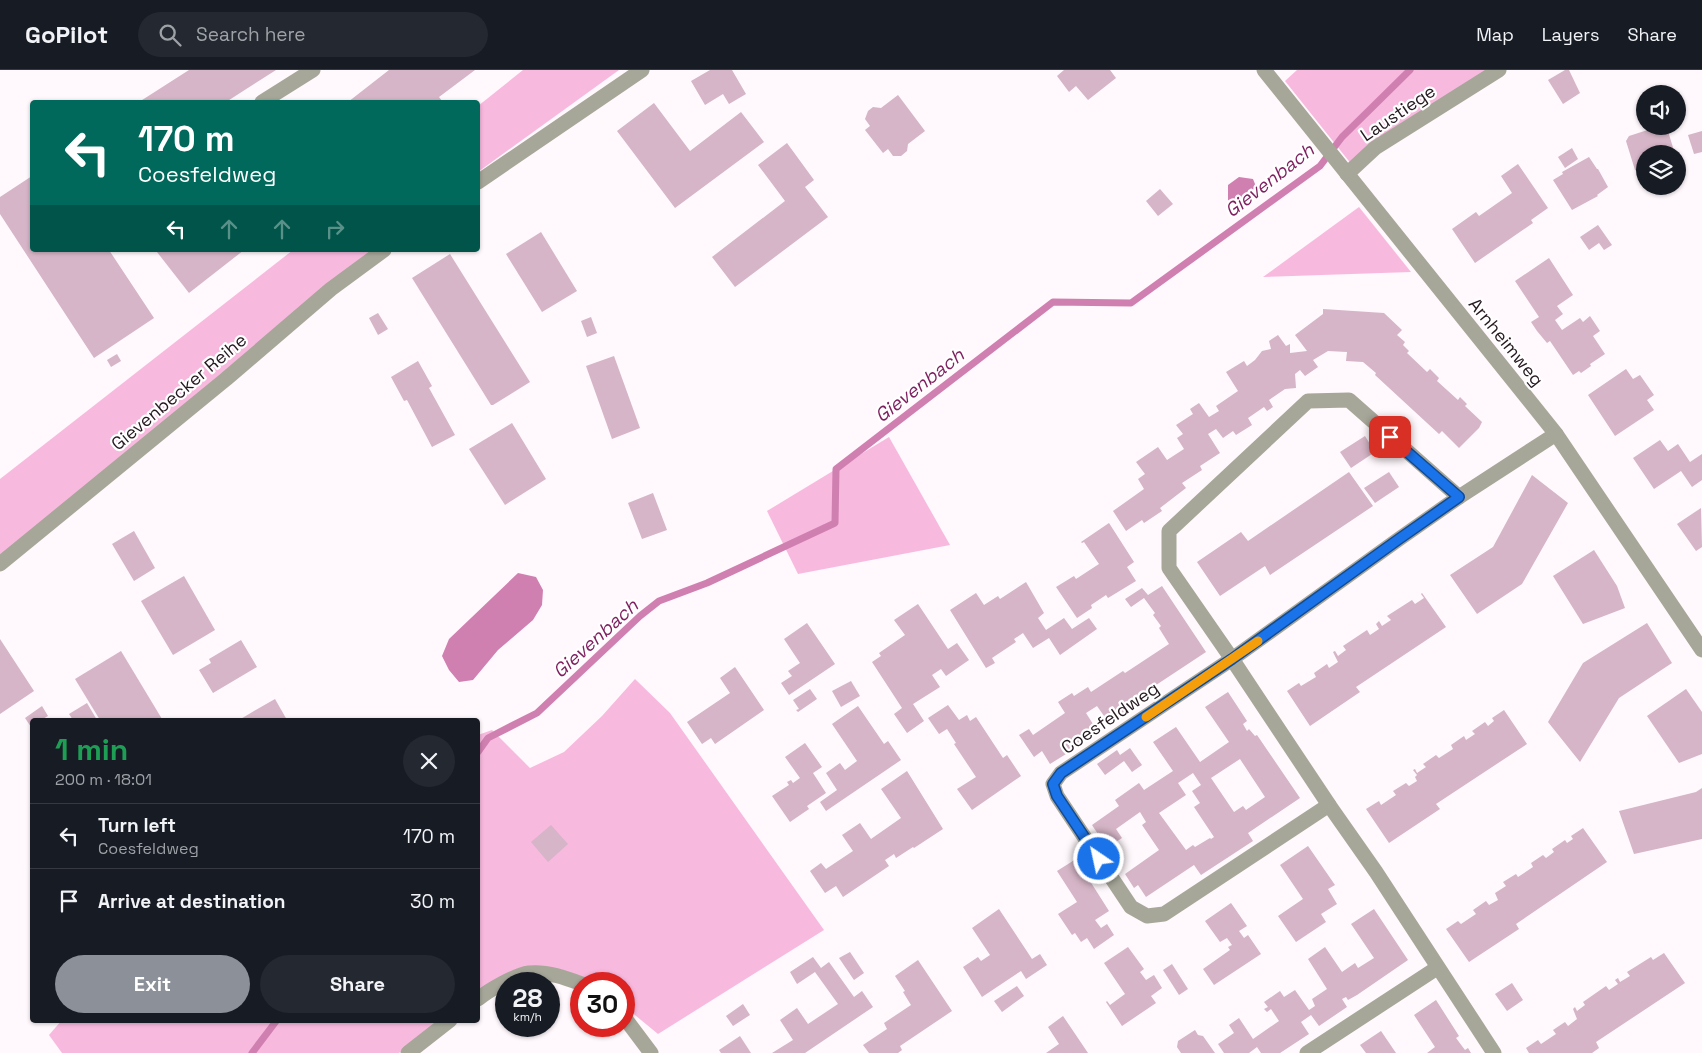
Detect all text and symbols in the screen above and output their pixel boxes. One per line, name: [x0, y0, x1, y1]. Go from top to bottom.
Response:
search box: [138, 12, 488, 57]
text: GoPilot: [25, 19, 108, 50]
icon: search: [156, 21, 184, 49]
text: Search here: [196, 22, 306, 47]
text: Map: [1476, 23, 1514, 46]
text: Layers: [1542, 23, 1599, 46]
text: Share: [1627, 23, 1677, 46]
street label: Laustiege: [1356, 79, 1440, 146]
map controls: [1636, 85, 1686, 195]
button: sound: [1636, 85, 1686, 135]
text: 170 m: [138, 117, 235, 161]
icon: left: [55, 120, 120, 185]
water label: Gievenbach: [1220, 137, 1319, 223]
button: layers: [1636, 145, 1686, 195]
text: Coesfeldweg: [138, 160, 276, 188]
icon: left: [162, 215, 190, 243]
icon: ahead: [215, 215, 243, 243]
icon: ahead: [268, 215, 296, 243]
icon: right: [321, 215, 349, 243]
street label: Arnheimweg: [1464, 293, 1549, 391]
street label: Gievenbecker Reihe: [106, 328, 251, 455]
water label: Gievenbach: [870, 342, 969, 428]
pin: [1369, 416, 1411, 458]
icon: arrive: [1376, 423, 1404, 451]
water label: Gievenbach: [547, 593, 644, 683]
street label: Coesfeldweg: [1056, 676, 1163, 759]
text: 1 min: [55, 730, 128, 769]
button: close: [403, 735, 455, 787]
text: 200 m · 18:01: [55, 769, 152, 790]
text: Turn left: [98, 813, 176, 838]
icon: left: [55, 822, 83, 850]
text: 170 m: [403, 824, 455, 849]
position arrow: [1072, 832, 1124, 884]
text: Coesfeldweg: [98, 838, 199, 859]
icon: arrive: [55, 887, 83, 915]
text: Arrive at destination: [98, 889, 286, 914]
text: 30 m: [410, 889, 455, 914]
button: Exit: [55, 955, 250, 1013]
button: Share: [260, 955, 455, 1013]
speed limit sign: 30: [570, 972, 635, 1037]
text: 28: [513, 982, 542, 1014]
text: km/h: [513, 1009, 542, 1025]

